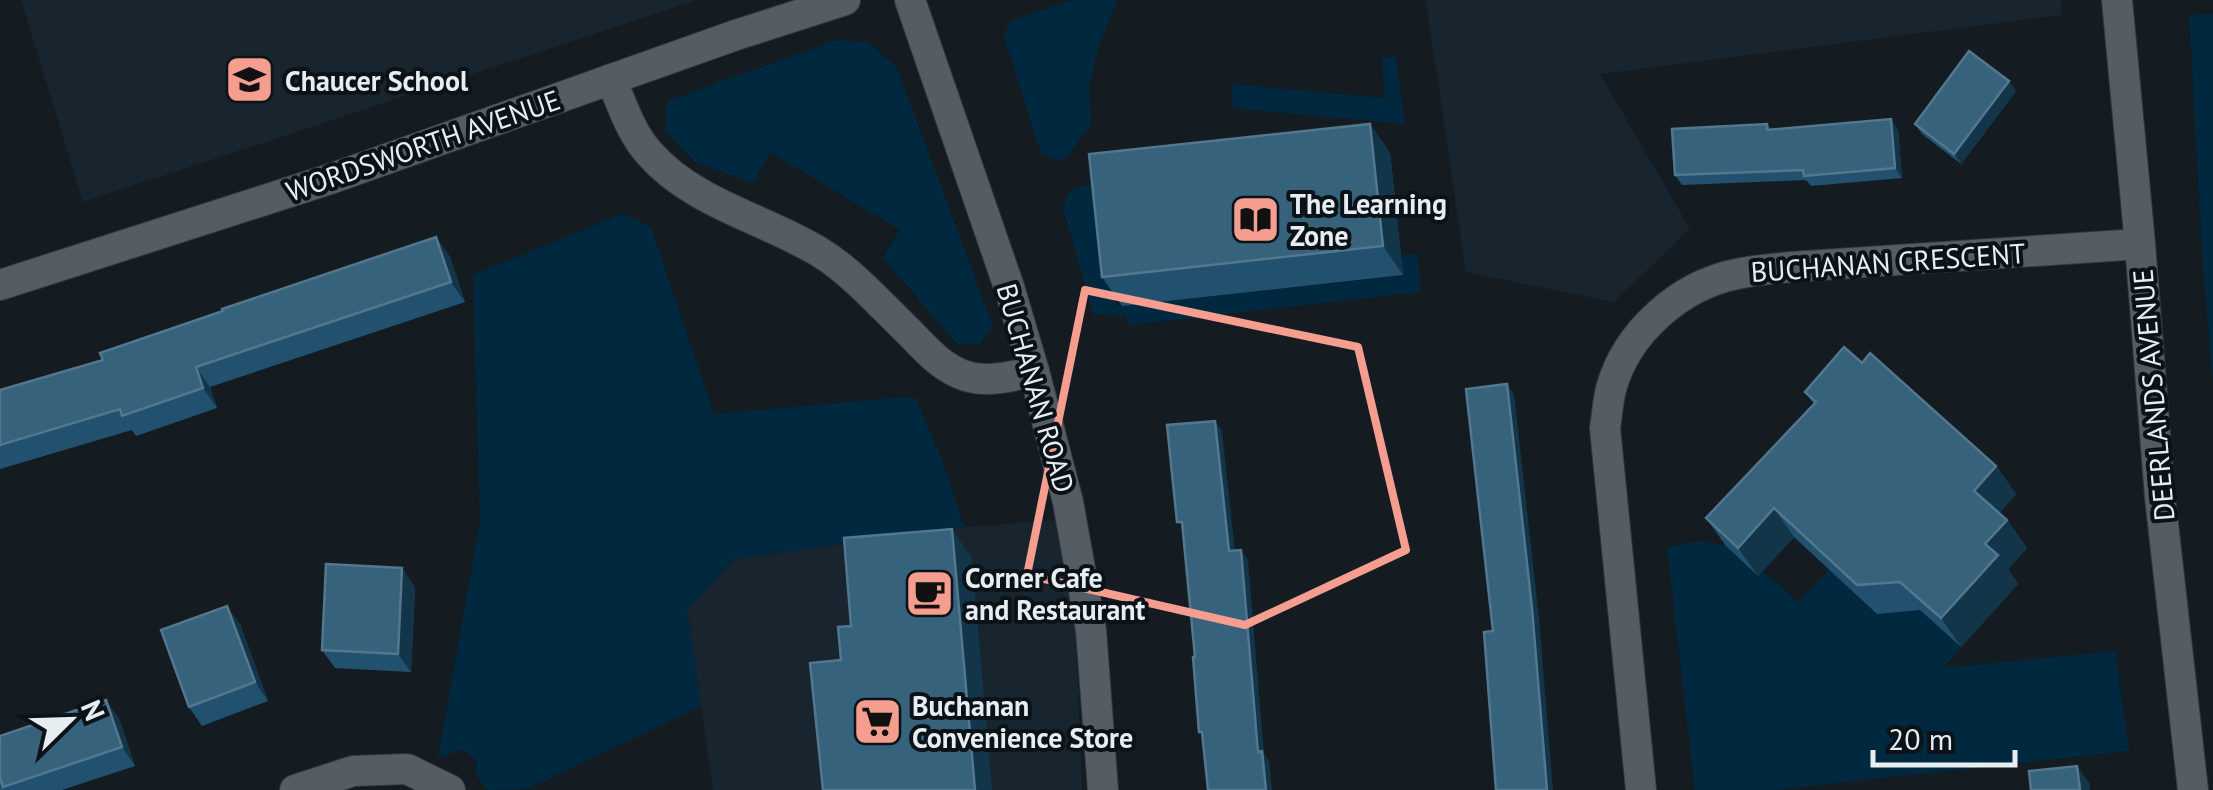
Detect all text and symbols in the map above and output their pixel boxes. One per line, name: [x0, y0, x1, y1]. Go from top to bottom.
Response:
school or university icon: Chaucer School: [224, 54, 276, 106]
place label: Chaucer School: [285, 62, 469, 99]
street label: WORDSWORTH AVENUE: [281, 81, 565, 209]
place label: The Learning Zone: [1290, 185, 1447, 254]
library icon: The Learning Zone: [1229, 193, 1281, 245]
street label: BUCHANAN CRESCENT: [1749, 234, 2027, 290]
street label: DEERLANDS AVENUE: [2124, 267, 2182, 523]
street label: BUCHANAN ROAD: [988, 279, 1084, 497]
place label: Corner Cafe and Restaurant: [965, 559, 1146, 628]
cafe icon: Corner Cafe and Restaurant: [904, 567, 956, 619]
north arrow: [20, 670, 120, 770]
place label: Buchanan Convenience Store: [912, 687, 1133, 756]
text: N: [73, 694, 114, 726]
supermarket icon: Buchanan Convenience Store: [851, 695, 903, 747]
scale bar: [1873, 705, 2016, 767]
text: 20 m: [1888, 719, 1953, 758]

